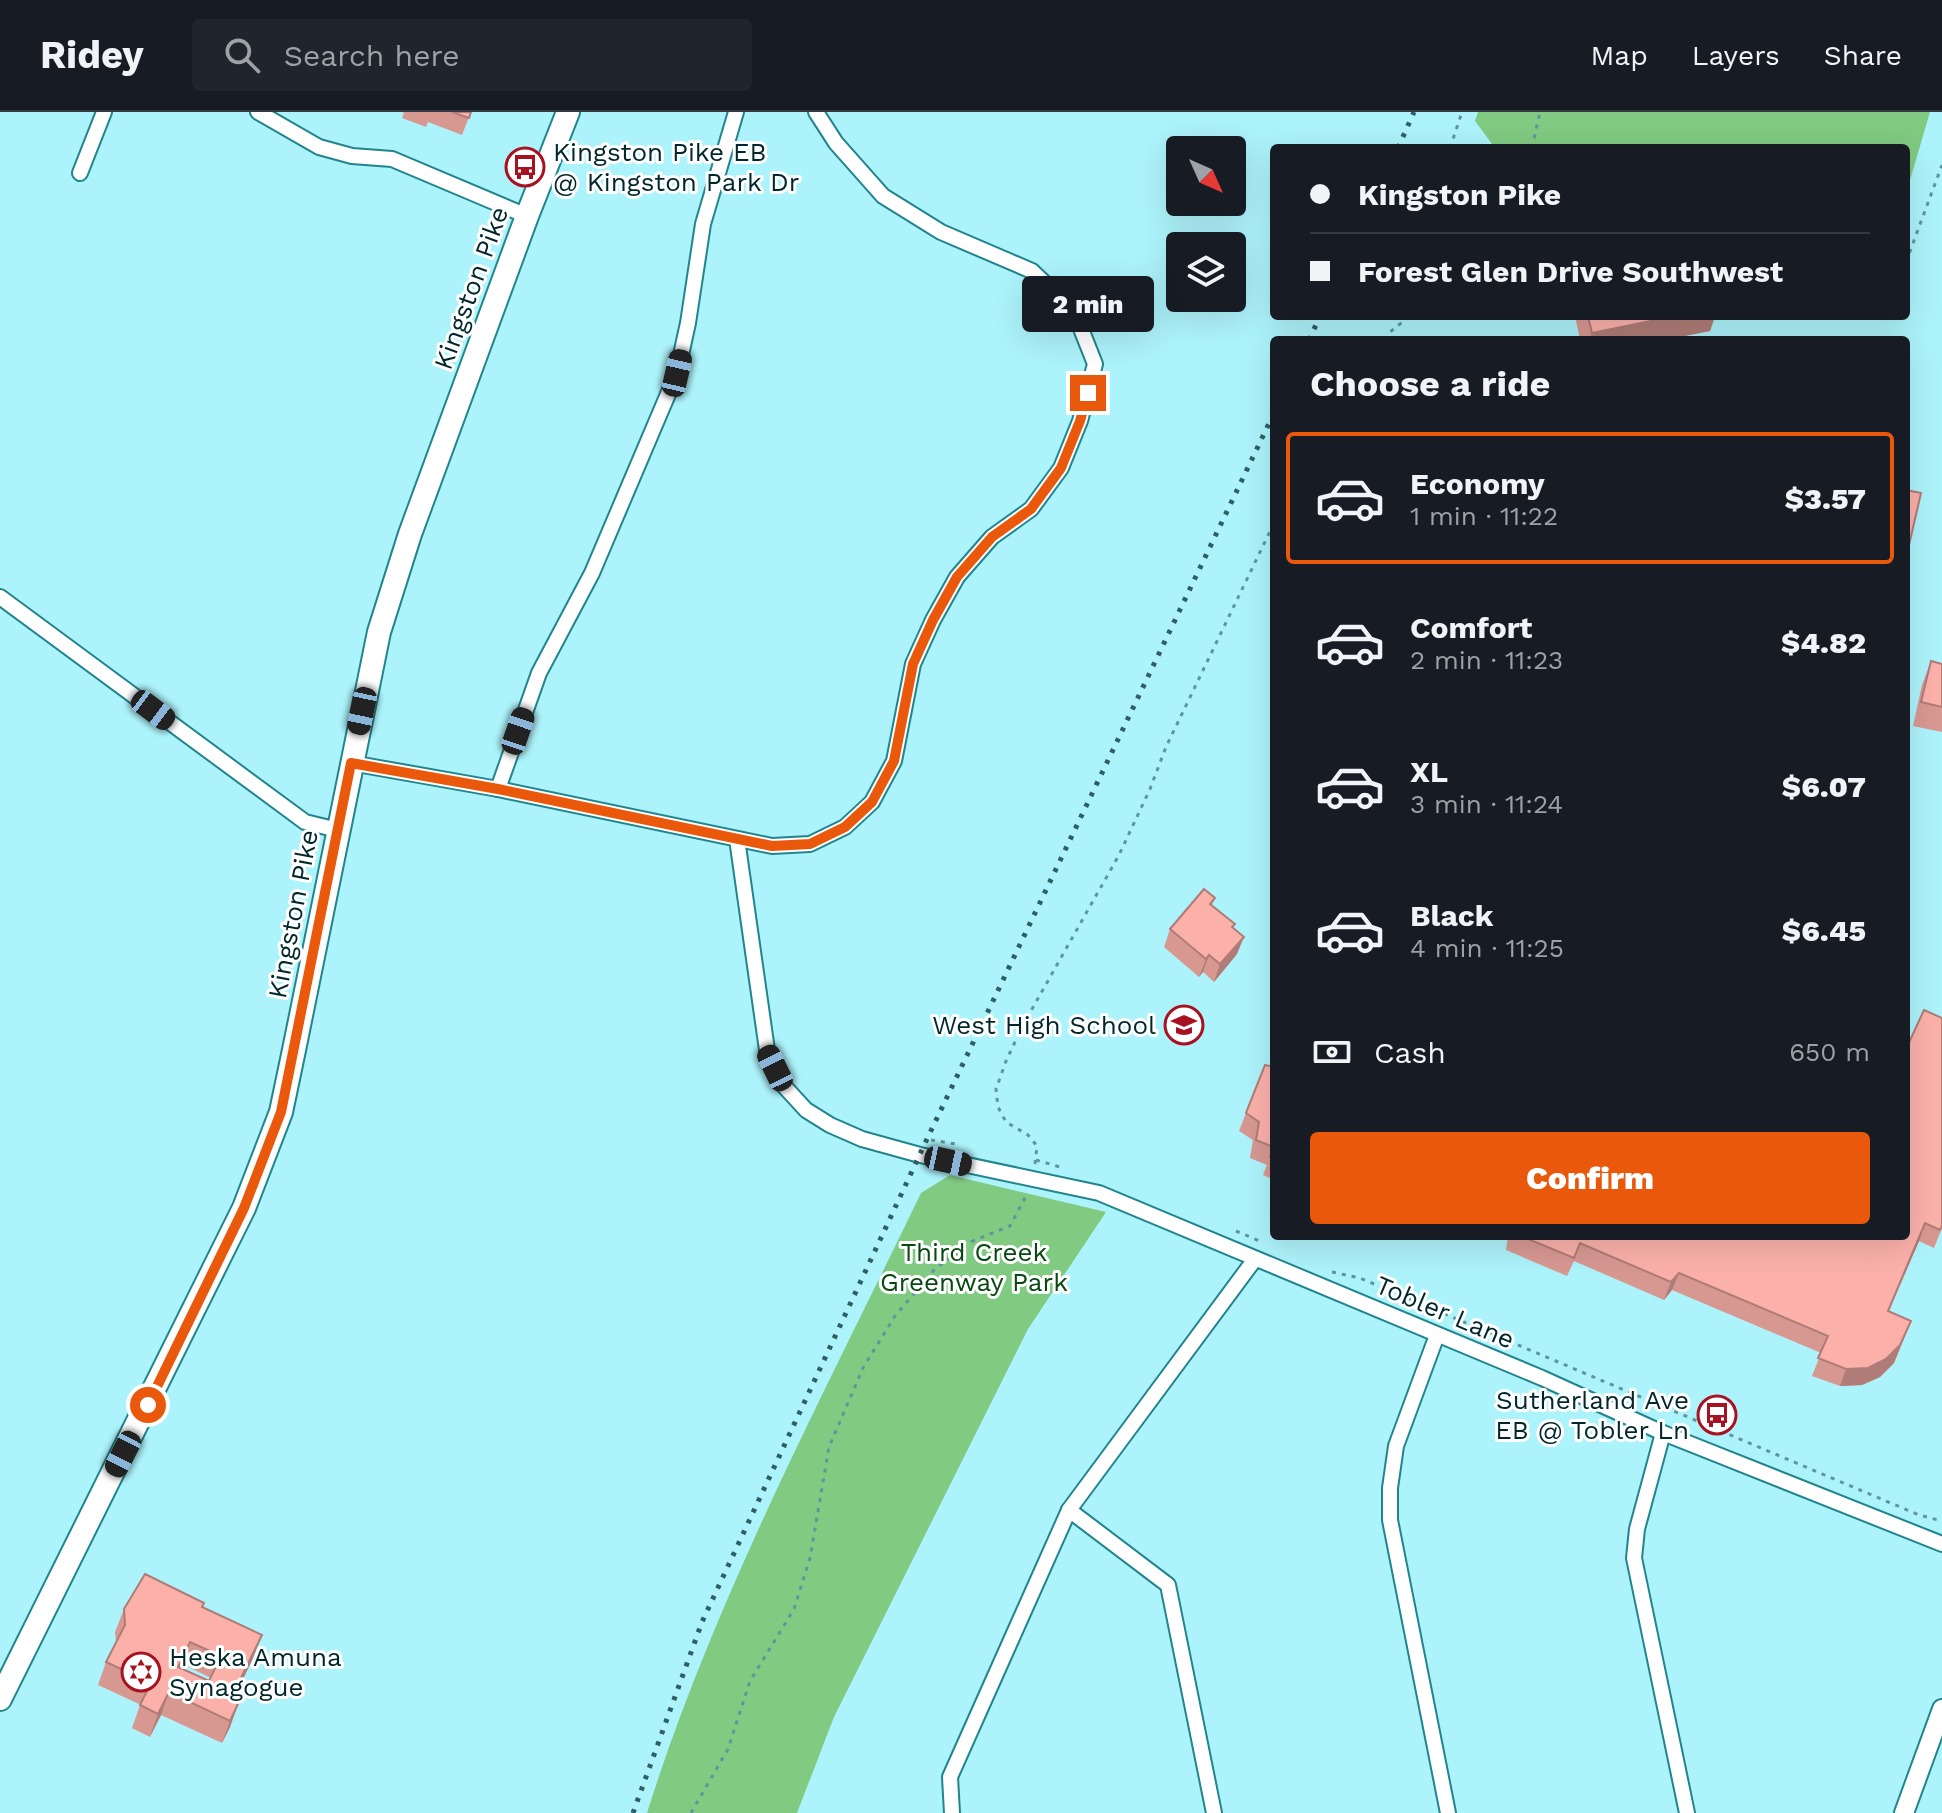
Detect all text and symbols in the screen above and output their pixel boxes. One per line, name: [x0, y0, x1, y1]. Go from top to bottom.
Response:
search box: [192, 19, 752, 91]
text: Ridey: [40, 33, 144, 77]
icon: search: [220, 33, 264, 77]
text: Search here: [284, 38, 460, 73]
text: Map: [1591, 39, 1648, 72]
text: Layers: [1692, 39, 1780, 72]
text: Share: [1824, 39, 1902, 72]
north arrow: [1166, 136, 1246, 216]
map controls: [1166, 136, 1246, 312]
place label: Kingston Pike EB @ Kingston Park Dr: [553, 137, 799, 197]
bus stop icon: Kingston Pike EB @ Kingston Park Dr: [504, 146, 546, 188]
text: Kingston Pike: [1358, 177, 1561, 212]
street label: Kingston Pike: [428, 202, 514, 374]
button: layers: [1166, 232, 1246, 312]
text: Forest Glen Drive Southwest: [1358, 254, 1783, 289]
callout: 2 min: [1022, 277, 1154, 333]
text: 2 min: [1053, 289, 1123, 319]
car: [660, 347, 694, 399]
text: Choose a ride: [1310, 363, 1550, 405]
route end: [1070, 375, 1106, 411]
icon: car: [1314, 462, 1386, 534]
text: Economy: [1410, 466, 1545, 501]
text: $3.57: [1785, 481, 1866, 516]
text: 1 min · 11:22: [1410, 501, 1558, 531]
icon: car: [1314, 606, 1386, 678]
text: Comfort: [1410, 610, 1532, 645]
text: $4.82: [1781, 625, 1866, 660]
text: 2 min · 11:23: [1410, 645, 1563, 675]
car: [345, 685, 379, 737]
car: [127, 686, 179, 734]
car: [499, 704, 537, 758]
icon: car: [1314, 750, 1386, 822]
text: XL: [1410, 754, 1448, 789]
text: $6.07: [1782, 769, 1866, 804]
text: 3 min · 11:24: [1410, 789, 1563, 819]
street label: Kingston Pike: [262, 827, 324, 1001]
icon: car: [1314, 894, 1386, 966]
text: Black: [1410, 898, 1494, 933]
text: $6.45: [1782, 913, 1866, 948]
text: 4 min · 11:25: [1410, 933, 1564, 963]
school or university icon: West High School: [1163, 1004, 1205, 1046]
place label: West High School: [932, 1010, 1156, 1040]
icon: cash: [1310, 1030, 1354, 1074]
text: Cash: [1374, 1035, 1446, 1070]
text: 650 m: [1789, 1037, 1870, 1067]
car: [754, 1041, 796, 1095]
button: Confirm: [1310, 1132, 1870, 1224]
car: [922, 1144, 974, 1178]
park label: Third Creek Greenway Park: [880, 1237, 1068, 1297]
street label: Tobler Lane: [1371, 1269, 1519, 1355]
place label: Sutherland Ave EB @ Tobler Ln: [1495, 1385, 1689, 1445]
route start: [130, 1387, 166, 1423]
bus stop icon: Sutherland Ave EB @ Tobler Ln: [1696, 1394, 1738, 1436]
car: [101, 1427, 145, 1481]
place label: Heska Amuna Synagogue: [169, 1642, 342, 1702]
synagogue icon: Heska Amuna Synagogue: [120, 1651, 162, 1693]

